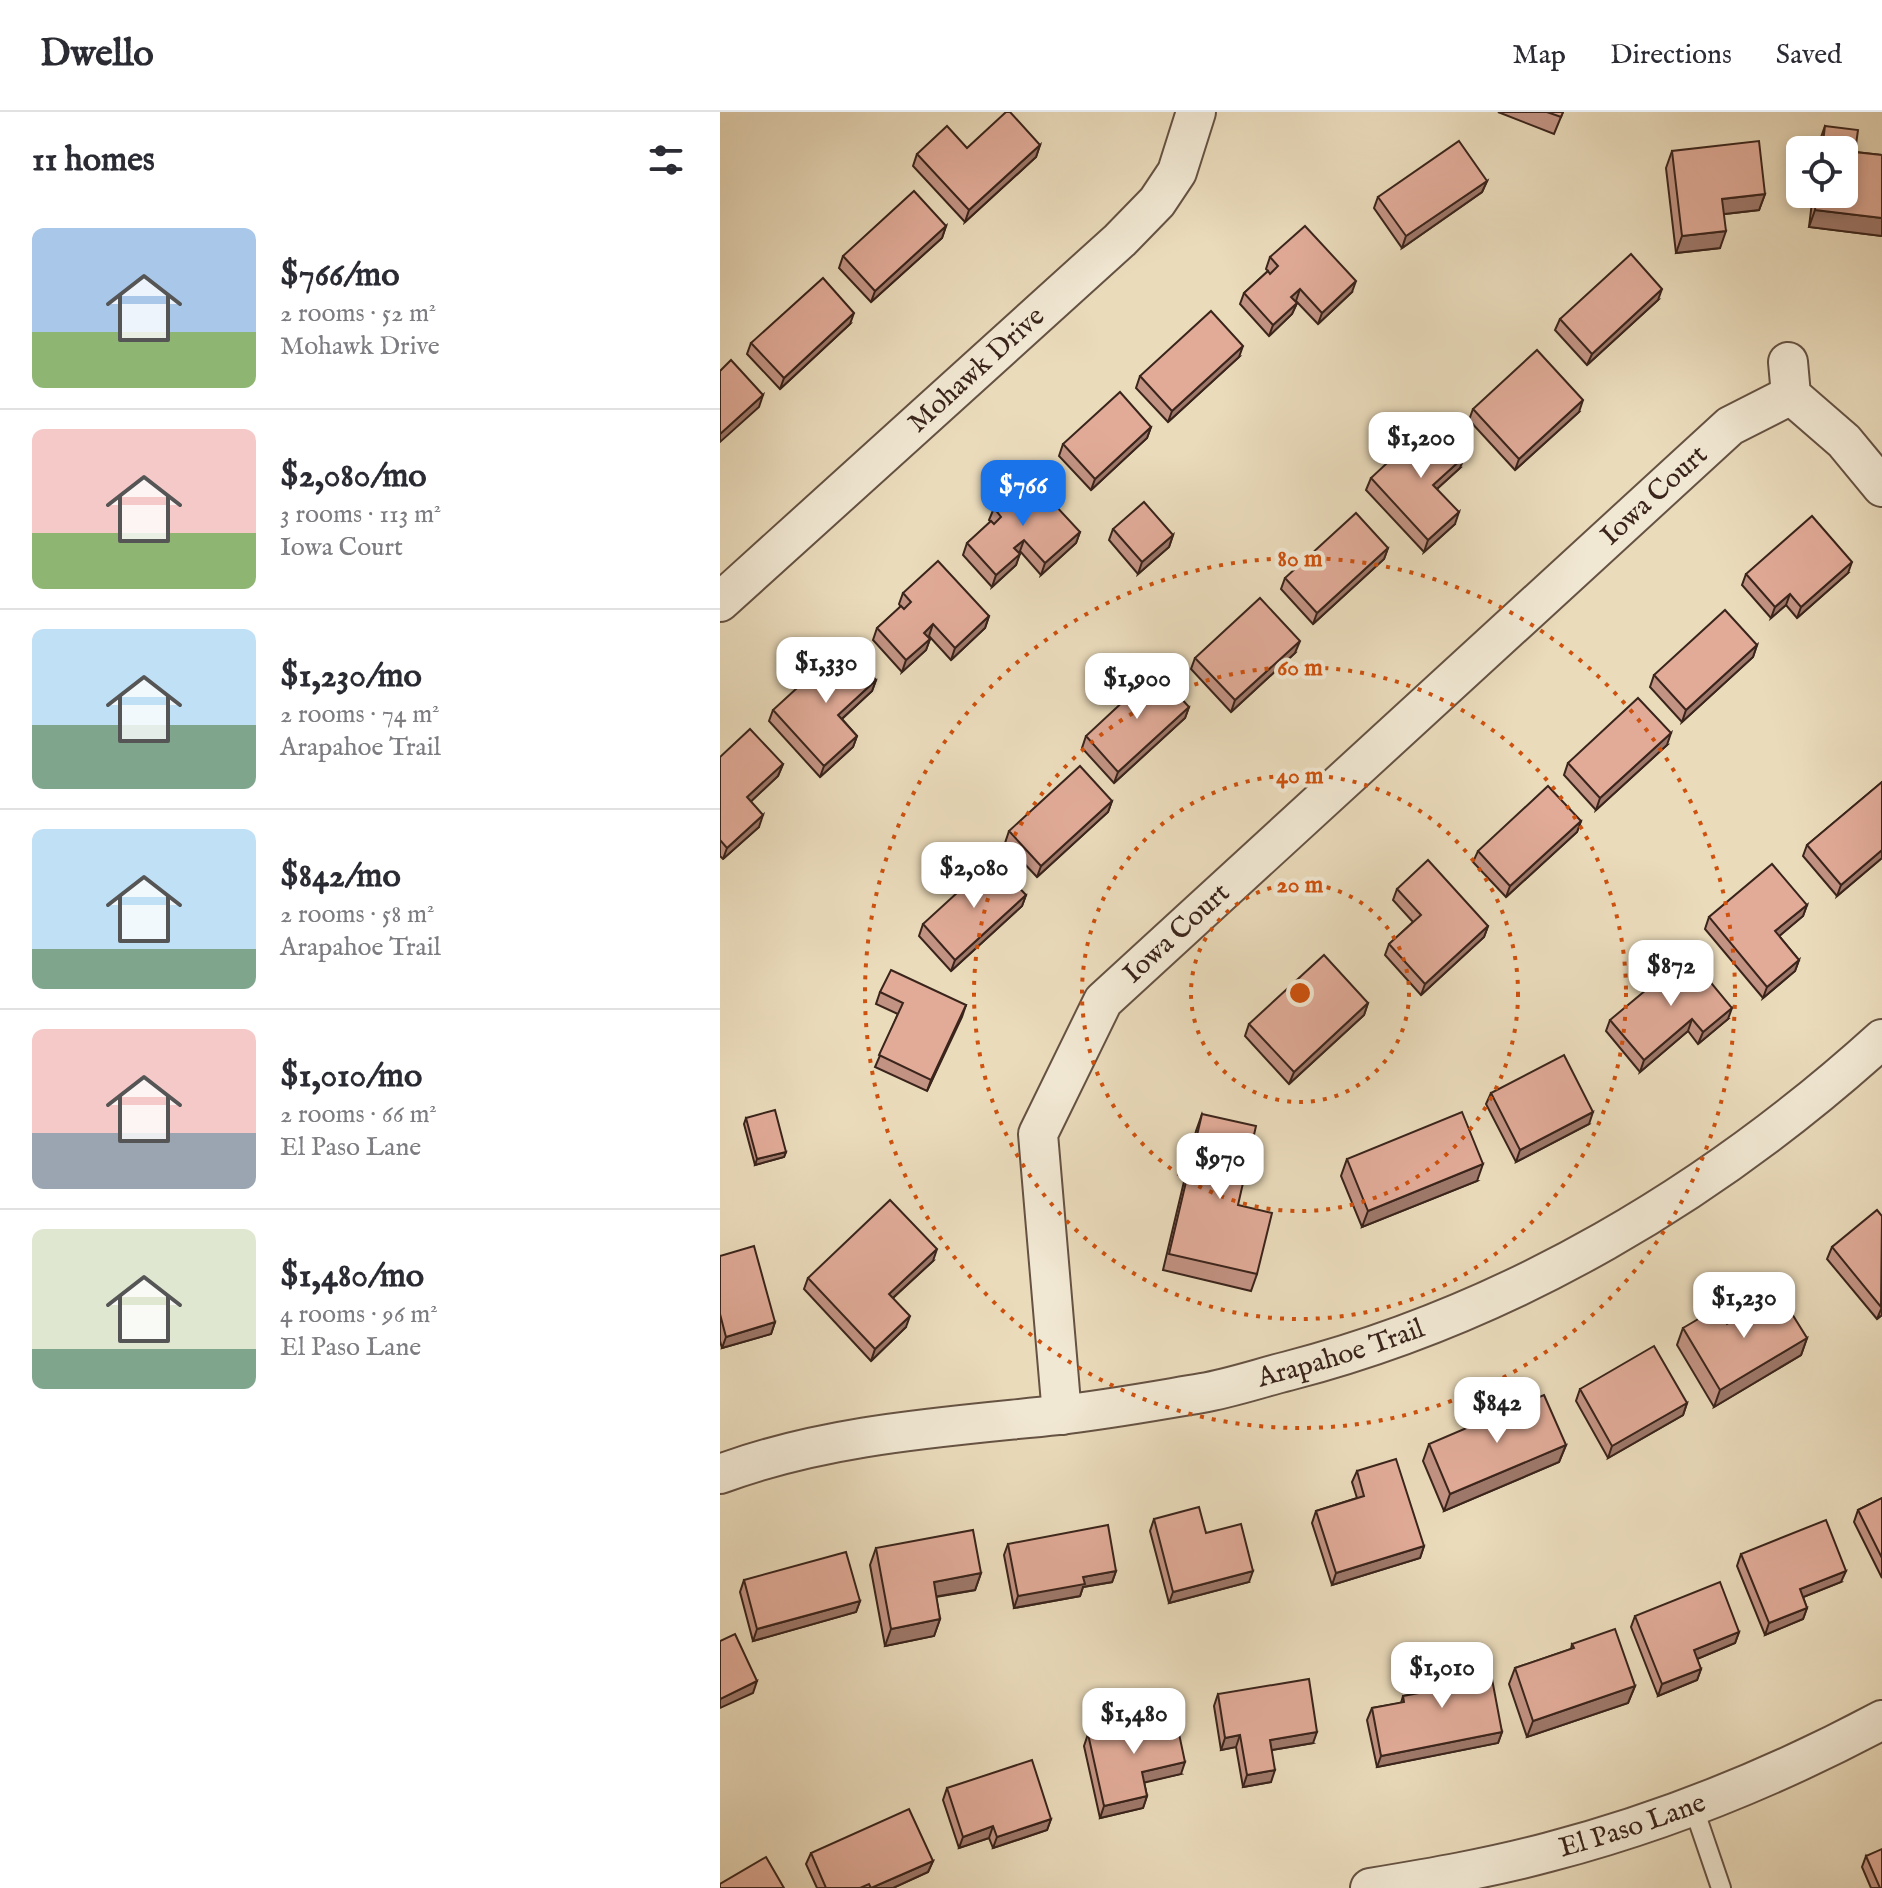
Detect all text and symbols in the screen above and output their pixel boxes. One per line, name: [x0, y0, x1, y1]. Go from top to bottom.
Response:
text: Dwello: [40, 31, 154, 79]
text: Map: [1512, 38, 1566, 73]
text: Directions: [1610, 38, 1732, 73]
text: Saved: [1776, 38, 1842, 73]
map controls: [1786, 136, 1858, 208]
button: locate: [1786, 136, 1858, 208]
icon: filters: [644, 138, 688, 182]
text: 11 homes: [32, 139, 155, 182]
text: $766/mo: [280, 254, 399, 297]
icon: home: [96, 260, 192, 356]
text: 2 rooms · 52 m²: [280, 297, 436, 330]
street label: Mohawk Drive: [901, 299, 1052, 441]
text: Mohawk Drive: [280, 330, 440, 363]
pin: $1,200: [1356, 412, 1486, 480]
text: $1,200: [1387, 421, 1455, 454]
street label: Iowa Court: [1594, 438, 1715, 553]
text: $2,080/mo: [280, 455, 427, 498]
pin: $766: [976, 460, 1070, 528]
icon: home: [96, 461, 192, 557]
text: $766: [999, 469, 1047, 502]
text: 3 rooms · 113 m²: [280, 498, 441, 531]
text: Iowa Court: [280, 531, 403, 564]
text: 80 m: [1278, 544, 1323, 575]
pin: $1,330: [761, 637, 891, 705]
text: $1,330: [794, 646, 858, 679]
pin: $1,900: [1072, 653, 1202, 721]
text: 60 m: [1277, 653, 1323, 684]
text: $1,230/mo: [280, 655, 422, 698]
icon: home: [96, 661, 192, 757]
text: $1,900: [1103, 662, 1171, 695]
text: 2 rooms · 74 m²: [280, 698, 440, 731]
text: Arapahoe Trail: [280, 731, 441, 764]
text: 40 m: [1276, 761, 1324, 792]
pin: $2,080: [909, 842, 1039, 910]
text: $2,080: [939, 851, 1009, 884]
text: $842/mo: [280, 855, 401, 898]
icon: home: [96, 861, 192, 957]
text: 20 m: [1277, 870, 1324, 901]
street label: Iowa Court: [1116, 876, 1238, 991]
text: 2 rooms · 58 m²: [280, 898, 434, 931]
text: Arapahoe Trail: [280, 931, 441, 964]
pin: $872: [1624, 940, 1718, 1008]
text: $872: [1647, 949, 1695, 982]
centre of rings: [1286, 979, 1314, 1007]
text: $1,010/mo: [280, 1055, 422, 1098]
icon: home: [96, 1061, 192, 1157]
text: 2 rooms · 66 m²: [280, 1098, 437, 1131]
text: El Paso Lane: [280, 1131, 421, 1164]
pin: $970: [1173, 1133, 1267, 1201]
text: $970: [1195, 1142, 1245, 1175]
text: $1,480/mo: [280, 1255, 424, 1298]
icon: home: [96, 1261, 192, 1357]
pin: $1,230: [1679, 1272, 1809, 1340]
text: $1,230: [1711, 1281, 1777, 1314]
text: 4 rooms · 96 m²: [280, 1298, 438, 1331]
street label: Arapahoe Trail: [1252, 1311, 1430, 1396]
text: El Paso Lane: [280, 1331, 421, 1364]
pin: $842: [1450, 1377, 1544, 1445]
text: $842: [1472, 1386, 1522, 1419]
pin: $1,010: [1377, 1642, 1507, 1710]
text: $1,010: [1409, 1651, 1475, 1684]
pin: $1,480: [1069, 1688, 1199, 1756]
text: $1,480: [1100, 1697, 1168, 1730]
street label: El Paso Lane: [1555, 1785, 1711, 1866]

